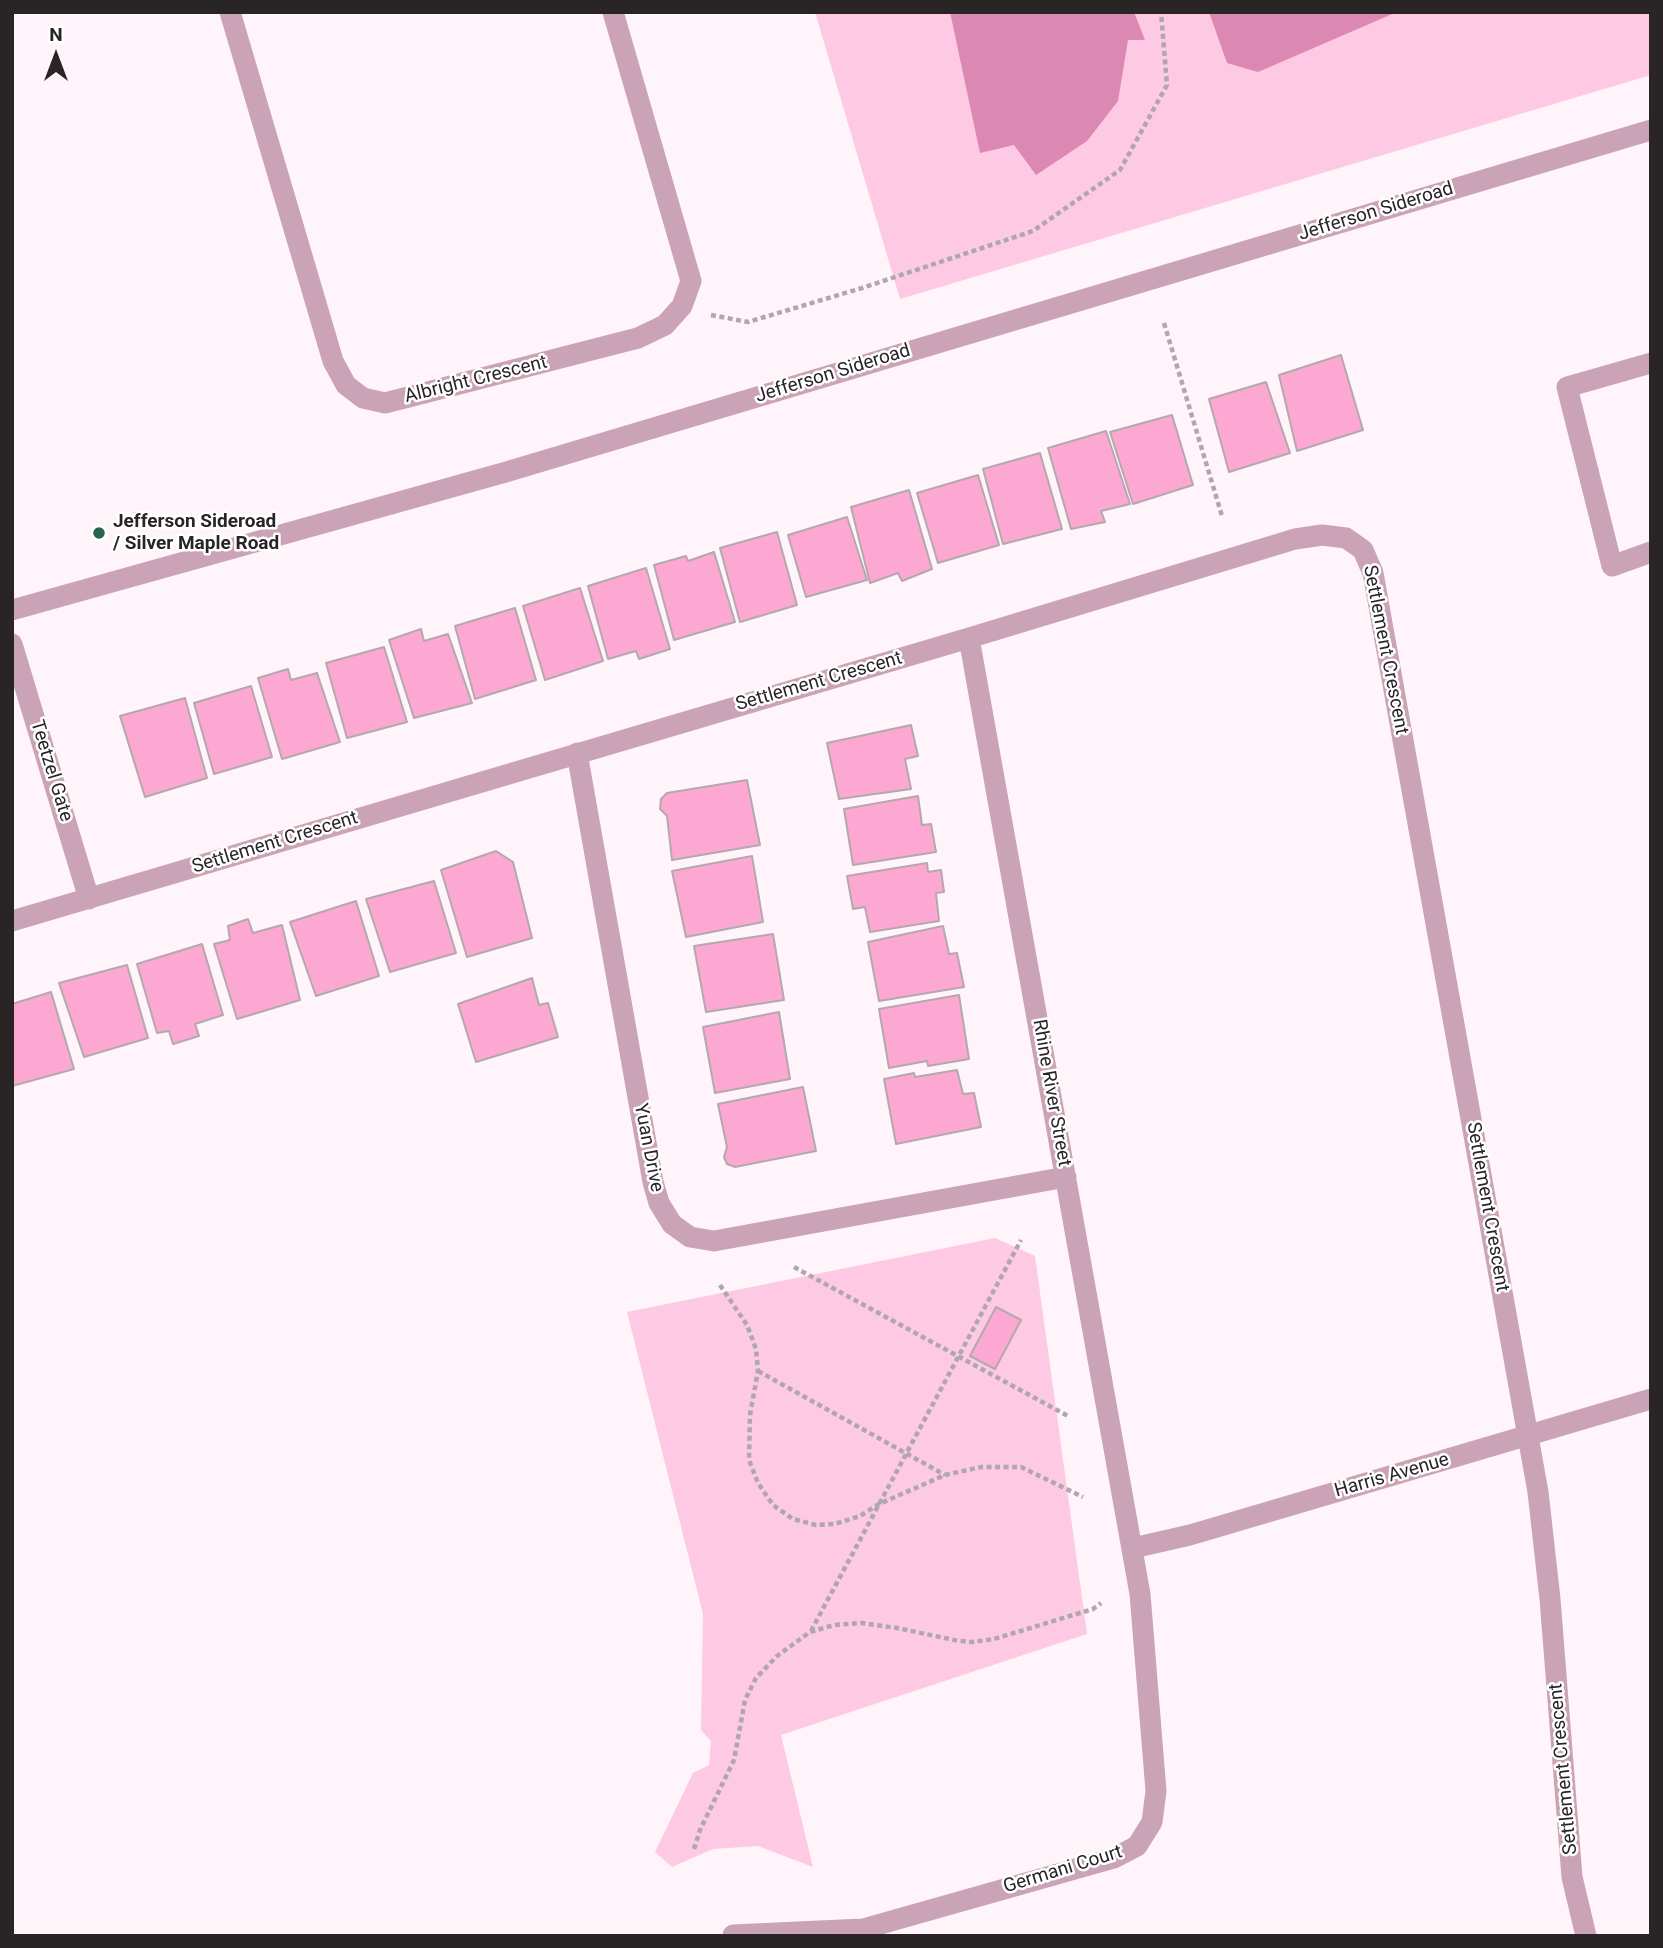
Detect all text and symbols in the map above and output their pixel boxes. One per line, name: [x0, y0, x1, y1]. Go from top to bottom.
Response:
north arrow: [21, 21, 91, 91]
text: N: [49, 23, 63, 46]
street label: Jefferson Sideroad: [1296, 178, 1456, 246]
street label: Jefferson Sideroad: [753, 340, 913, 408]
street label: Albright Crescent: [402, 351, 550, 409]
place label: Jefferson Sideroad / Silver Maple Road: [113, 511, 279, 555]
marker: Jefferson Sideroad / Silver Maple Road: [91, 525, 107, 541]
street label: Settlement Crescent: [1357, 563, 1413, 737]
street label: Settlement Crescent: [733, 647, 905, 717]
street label: Teetzel Gate: [25, 717, 77, 825]
street label: Settlement Crescent: [189, 807, 361, 879]
street label: Rhine River Street: [1027, 1018, 1075, 1168]
street label: Yuan Drive: [628, 1102, 668, 1194]
street label: Settlement Crescent: [1461, 1120, 1513, 1294]
street label: Harris Avenue: [1332, 1449, 1452, 1503]
street label: Settlement Crescent: [1545, 1682, 1583, 1856]
street label: Germani Court: [1001, 1841, 1125, 1899]

